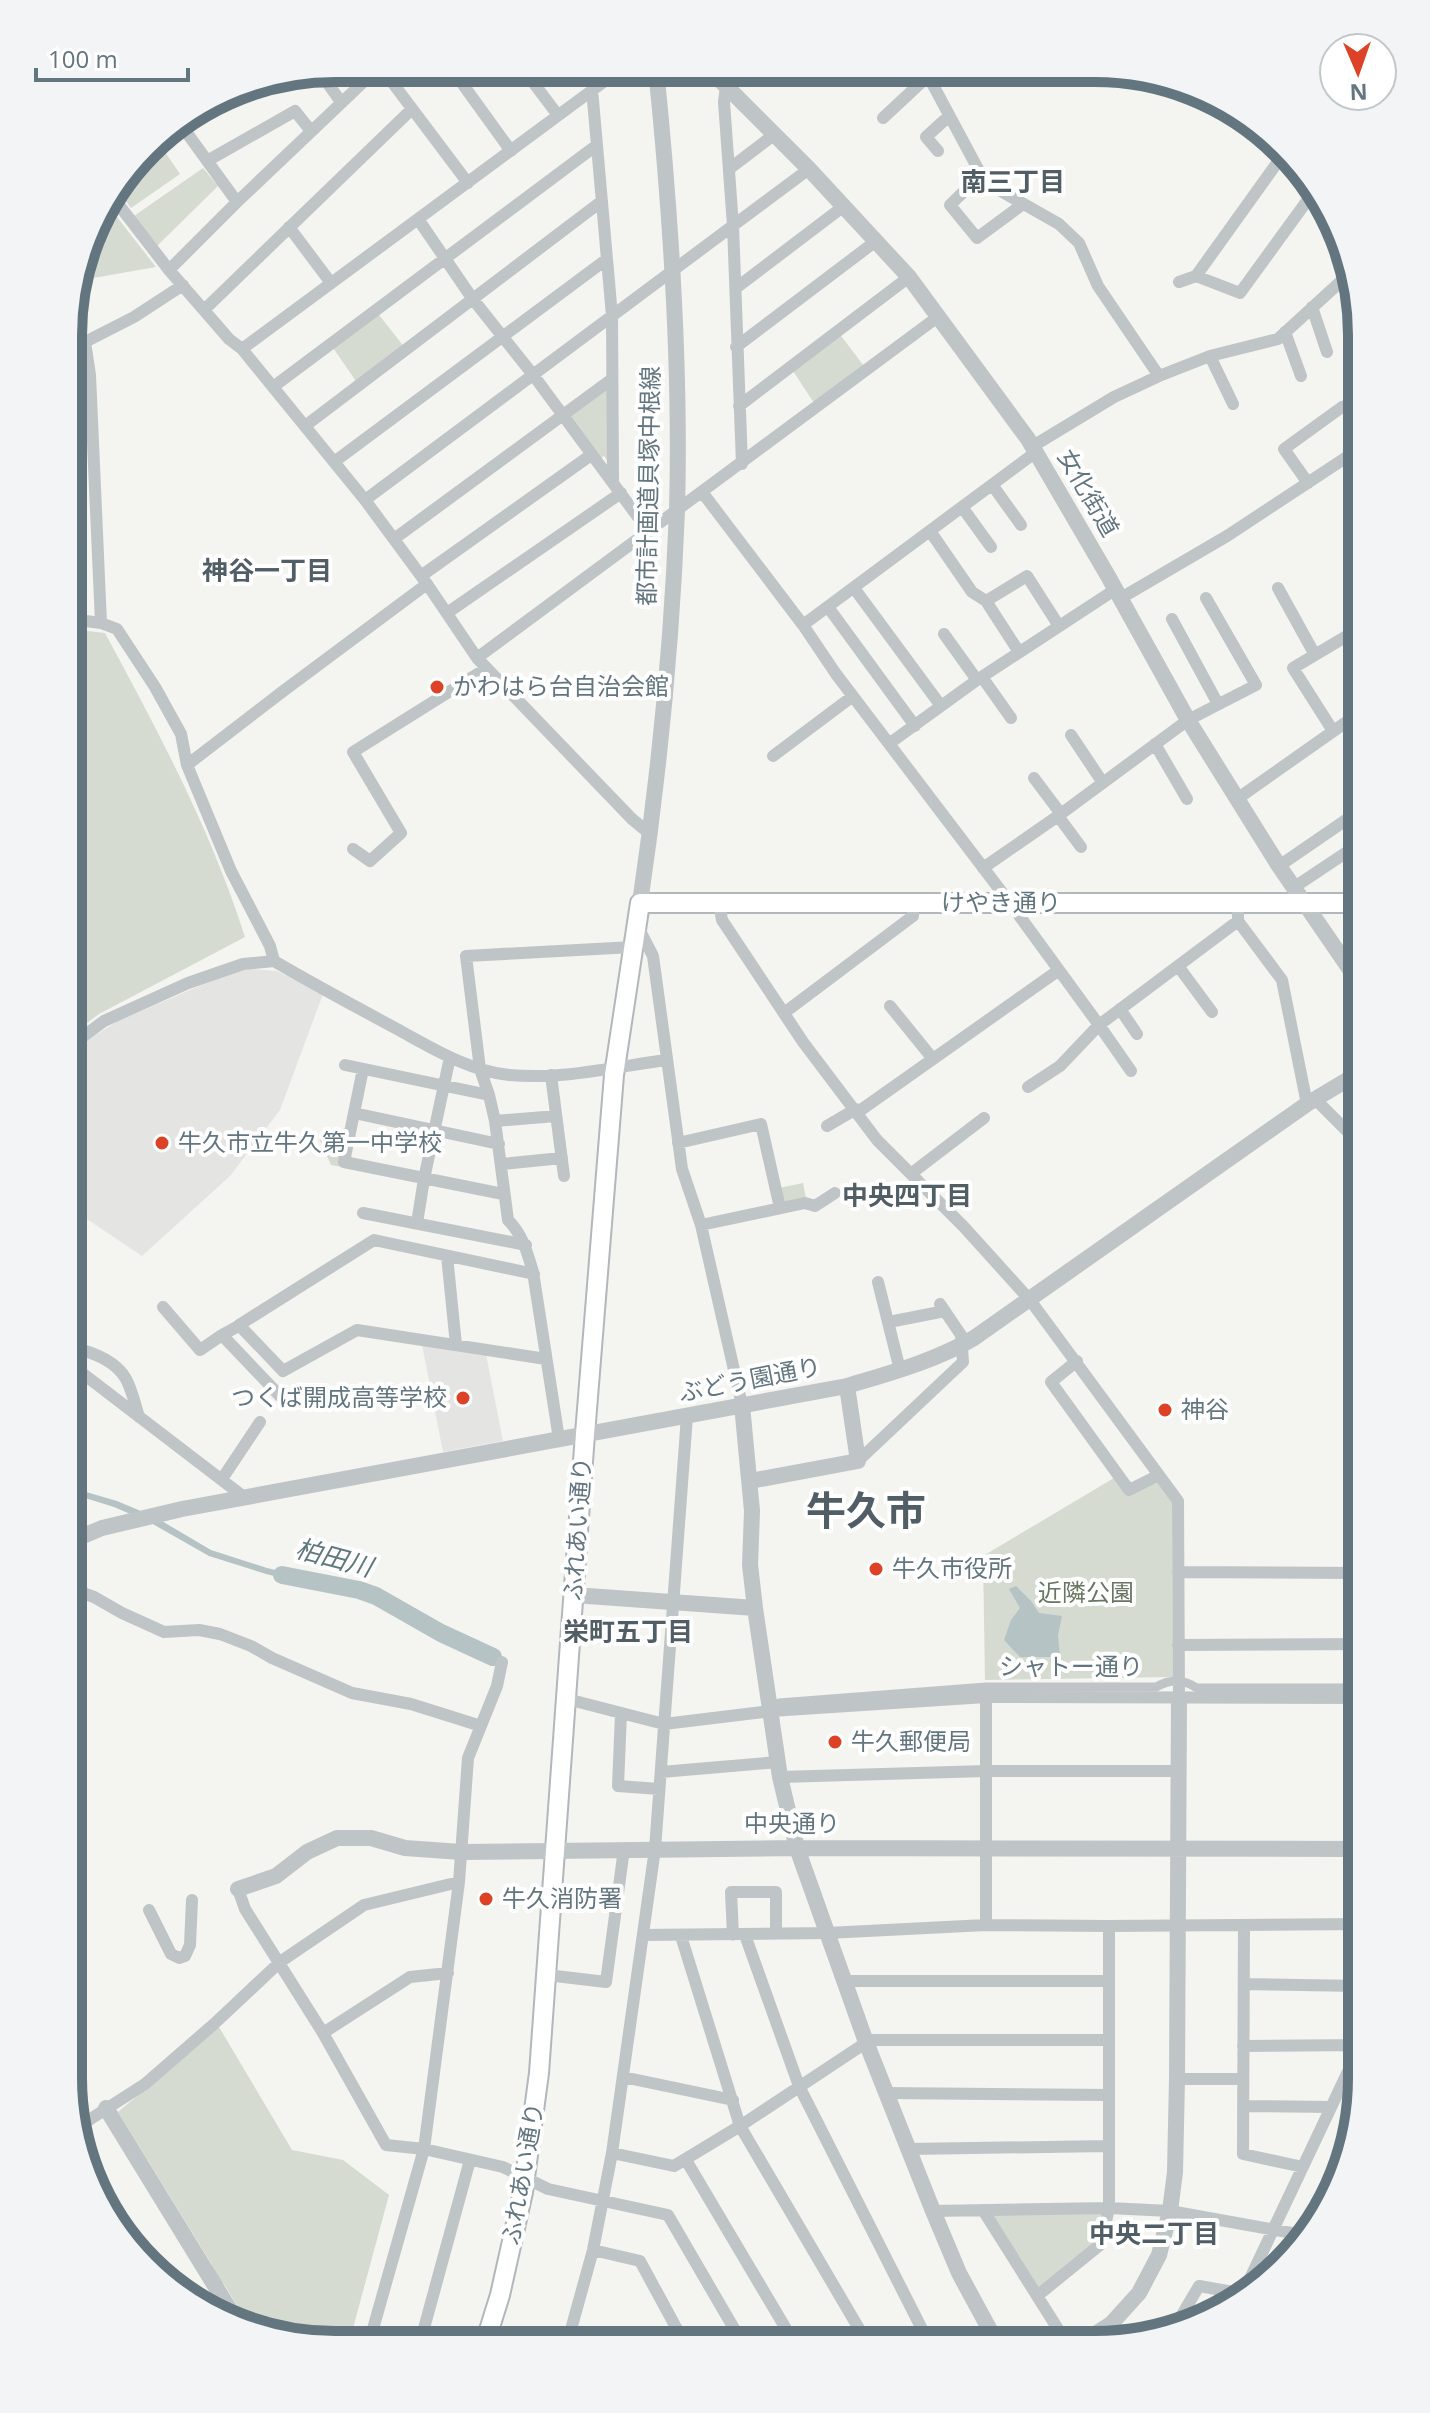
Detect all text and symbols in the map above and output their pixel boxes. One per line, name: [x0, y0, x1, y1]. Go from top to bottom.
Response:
scale bar: [36, 32, 188, 82]
north arrow: [1318, 32, 1398, 112]
text: 100 m: [48, 42, 118, 75]
text: N: [1349, 78, 1368, 108]
district label: 南三丁目: [961, 163, 1065, 199]
street label: 都市計画道貝塚中根線: [629, 366, 666, 606]
street label: 女化街道: [1051, 442, 1128, 542]
district label: 神谷一丁目: [202, 552, 332, 588]
place label: かわはら台自治会館: [453, 669, 669, 702]
marker: かわはら台自治会館: [428, 678, 446, 696]
street label: けやき通り: [941, 885, 1061, 918]
place label: 牛久市立牛久第一中学校: [178, 1125, 442, 1158]
marker: 牛久市立牛久第一中学校: [153, 1134, 171, 1152]
district label: 中央四丁目: [842, 1177, 972, 1213]
street label: ぶどう園通り: [676, 1349, 824, 1408]
place label: つくば開成高等学校: [231, 1380, 447, 1413]
marker: つくば開成高等学校: [454, 1389, 472, 1407]
place label: 神谷: [1181, 1392, 1229, 1425]
marker: 神谷: [1156, 1401, 1174, 1419]
street label: ふれあい通り: [555, 1456, 598, 1602]
district label: 牛久市: [806, 1482, 926, 1537]
water label: 柏田川: [292, 1530, 379, 1585]
place label: 牛久市役所: [892, 1551, 1012, 1584]
marker: 牛久市役所: [867, 1560, 885, 1578]
park label: 近隣公園: [1038, 1575, 1134, 1608]
district label: 栄町五丁目: [563, 1613, 693, 1649]
street label: シャトー通り: [999, 1649, 1143, 1682]
place label: 牛久郵便局: [851, 1724, 971, 1757]
marker: 牛久郵便局: [826, 1733, 844, 1751]
street label: 中央通り: [744, 1806, 840, 1839]
place label: 牛久消防署: [502, 1881, 622, 1914]
marker: 牛久消防署: [477, 1890, 495, 1908]
street label: ふれあい通り: [493, 2100, 550, 2248]
district label: 中央二丁目: [1089, 2215, 1219, 2251]

